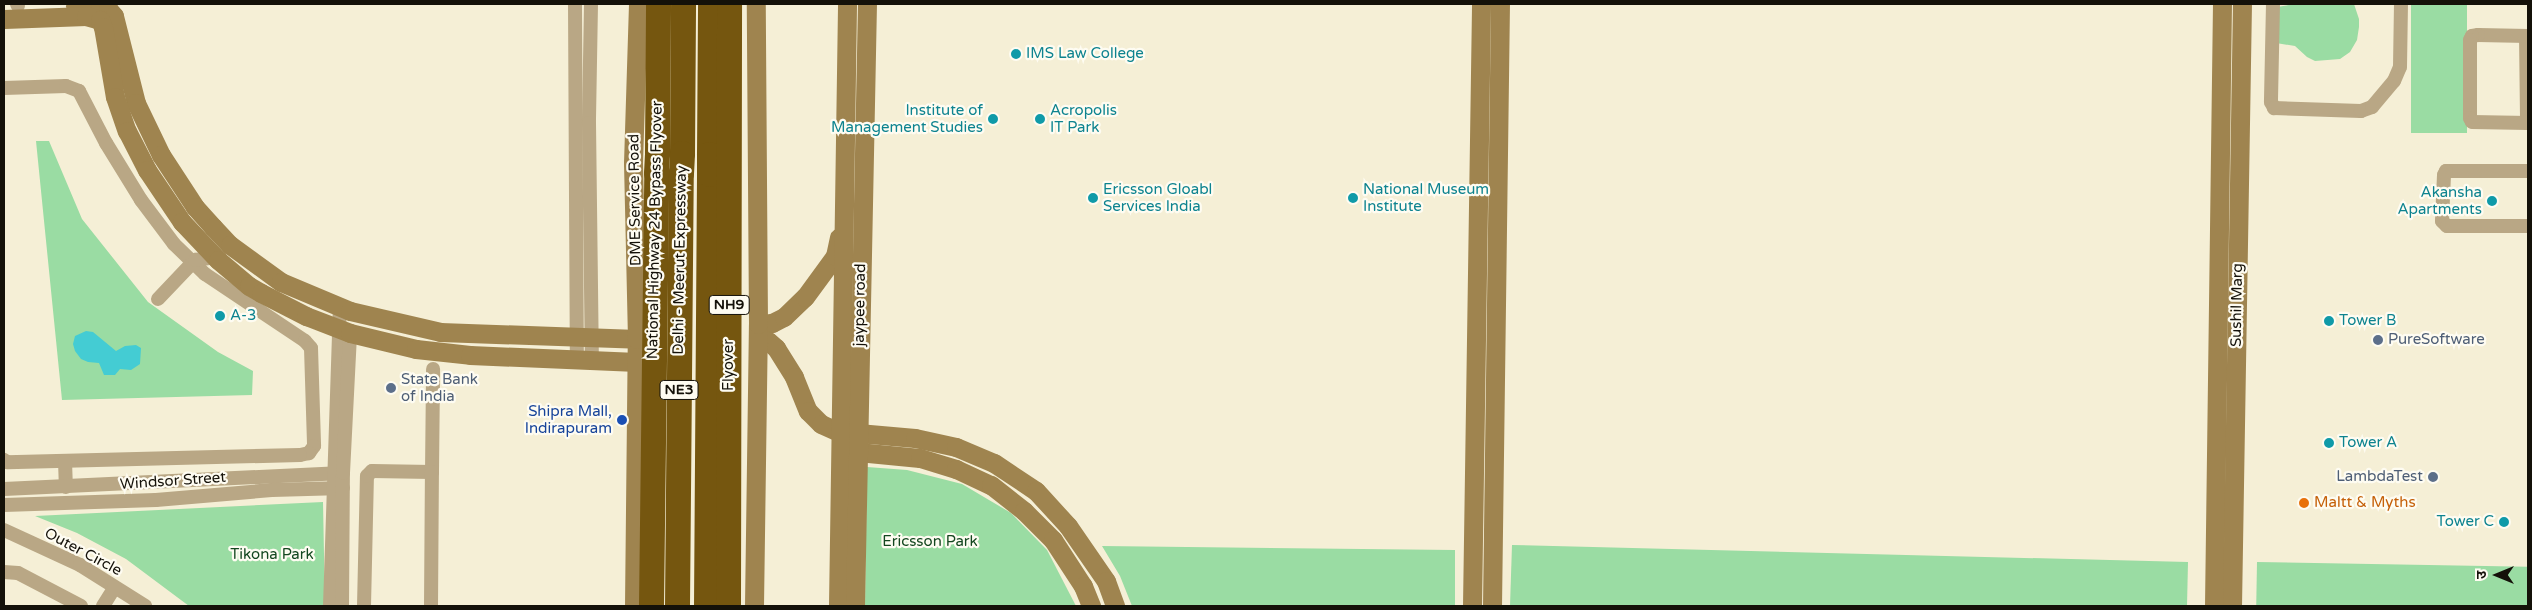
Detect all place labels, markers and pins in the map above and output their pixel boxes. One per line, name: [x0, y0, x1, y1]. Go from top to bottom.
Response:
place label: IMS Law College: [1026, 45, 1144, 63]
marker: IMS Law College: [1010, 48, 1022, 60]
place label: Institute of Management Studies: [831, 101, 983, 136]
place label: Acropolis IT Park: [1050, 101, 1117, 136]
marker: Institute of Management Studies: [987, 113, 999, 125]
marker: Acropolis IT Park: [1034, 113, 1046, 125]
place label: Ericsson Gloabl Services India: [1103, 180, 1212, 215]
place label: National Museum Institute: [1363, 180, 1489, 215]
place label: Akansha Apartments: [2397, 183, 2482, 218]
marker: Ericsson Gloabl Services India: [1087, 192, 1099, 204]
marker: National Museum Institute: [1347, 192, 1359, 204]
marker: Akansha Apartments: [2486, 195, 2498, 207]
place label: A-3: [230, 307, 257, 325]
marker: A-3: [214, 310, 226, 322]
place label: Tower B: [2339, 312, 2396, 330]
marker: Tower B: [2323, 315, 2335, 327]
place label: PureSoftware: [2388, 331, 2485, 349]
marker: PureSoftware: [2372, 334, 2384, 346]
place label: State Bank of India: [401, 370, 478, 405]
marker: State Bank of India: [385, 382, 397, 394]
place label: Shipra Mall, Indirapuram: [525, 402, 612, 437]
marker: Shipra Mall, Indirapuram: [616, 414, 628, 426]
place label: Tower A: [2339, 434, 2397, 452]
marker: Tower A: [2323, 437, 2335, 449]
place label: LambdaTest: [2336, 468, 2423, 486]
marker: LambdaTest: [2427, 471, 2439, 483]
place label: Maltt & Myths: [2314, 494, 2416, 512]
marker: Maltt & Myths: [2298, 497, 2310, 509]
place label: Tower C: [2436, 513, 2494, 531]
marker: Tower C: [2498, 516, 2510, 528]

